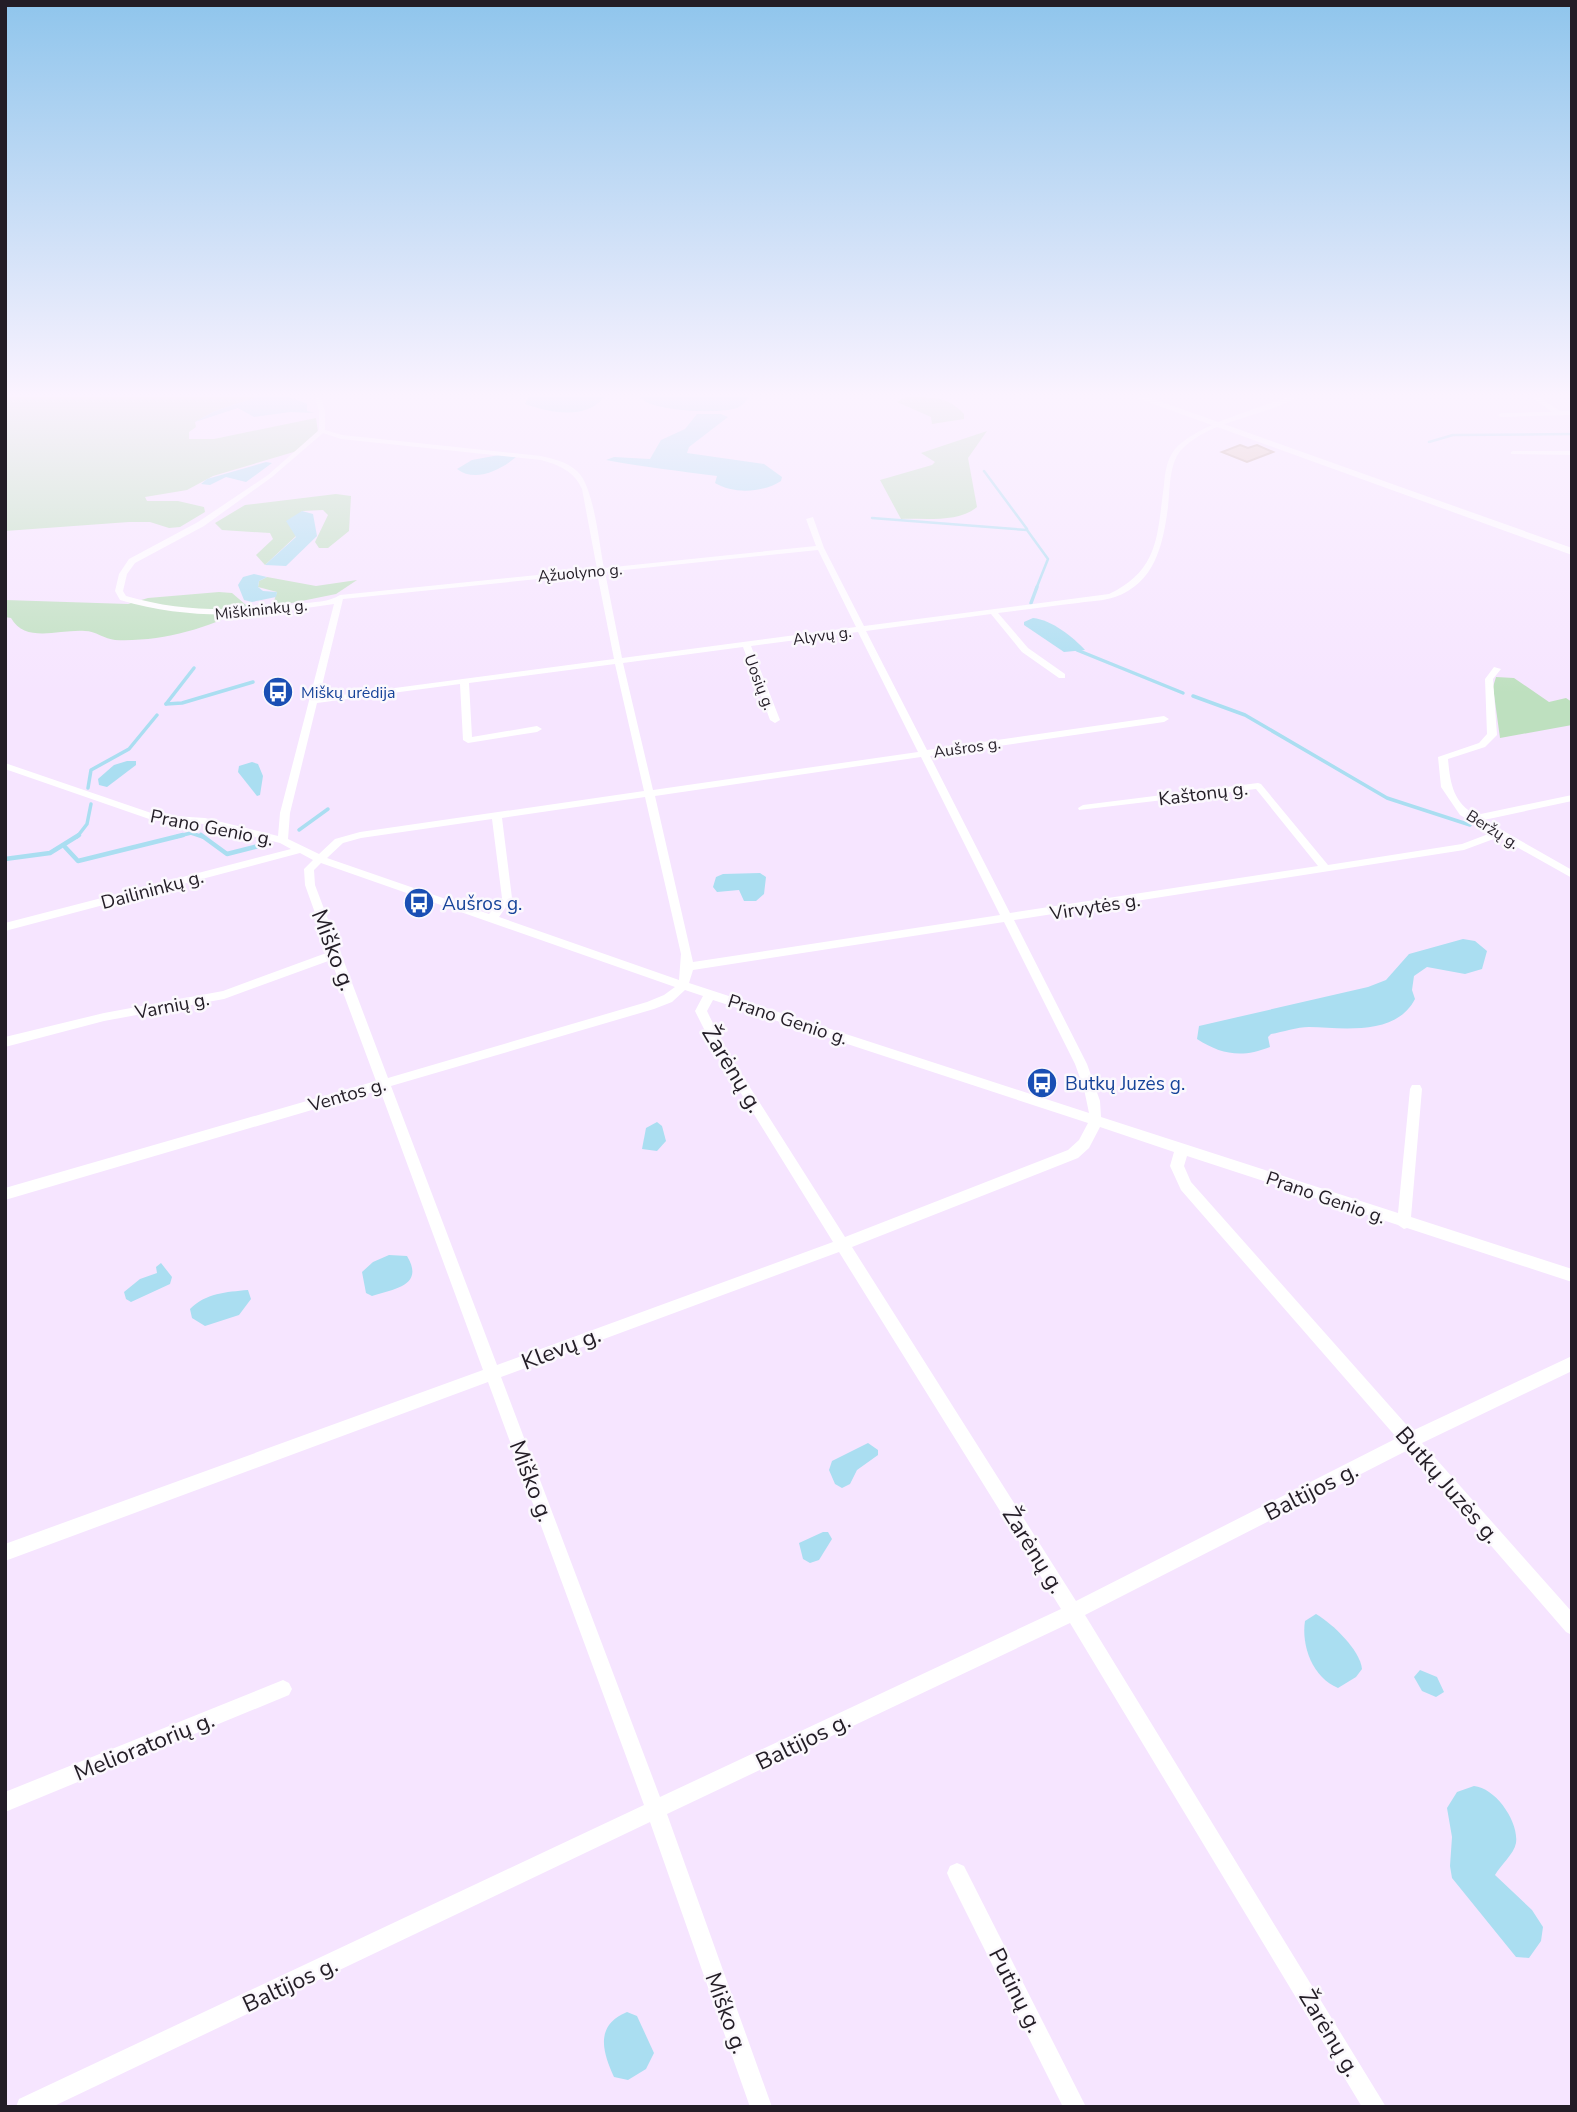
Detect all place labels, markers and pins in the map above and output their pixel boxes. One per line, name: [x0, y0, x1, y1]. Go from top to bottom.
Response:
bus stop icon: Miškų urėdija: [261, 675, 295, 709]
place label: Miškų urėdija: [301, 682, 396, 704]
bus stop icon: Aušros g.: [402, 886, 436, 920]
place label: Aušros g.: [442, 891, 522, 917]
bus stop icon: Butkų Juzės g.: [1025, 1066, 1059, 1100]
place label: Butkų Juzės g.: [1065, 1071, 1185, 1097]

